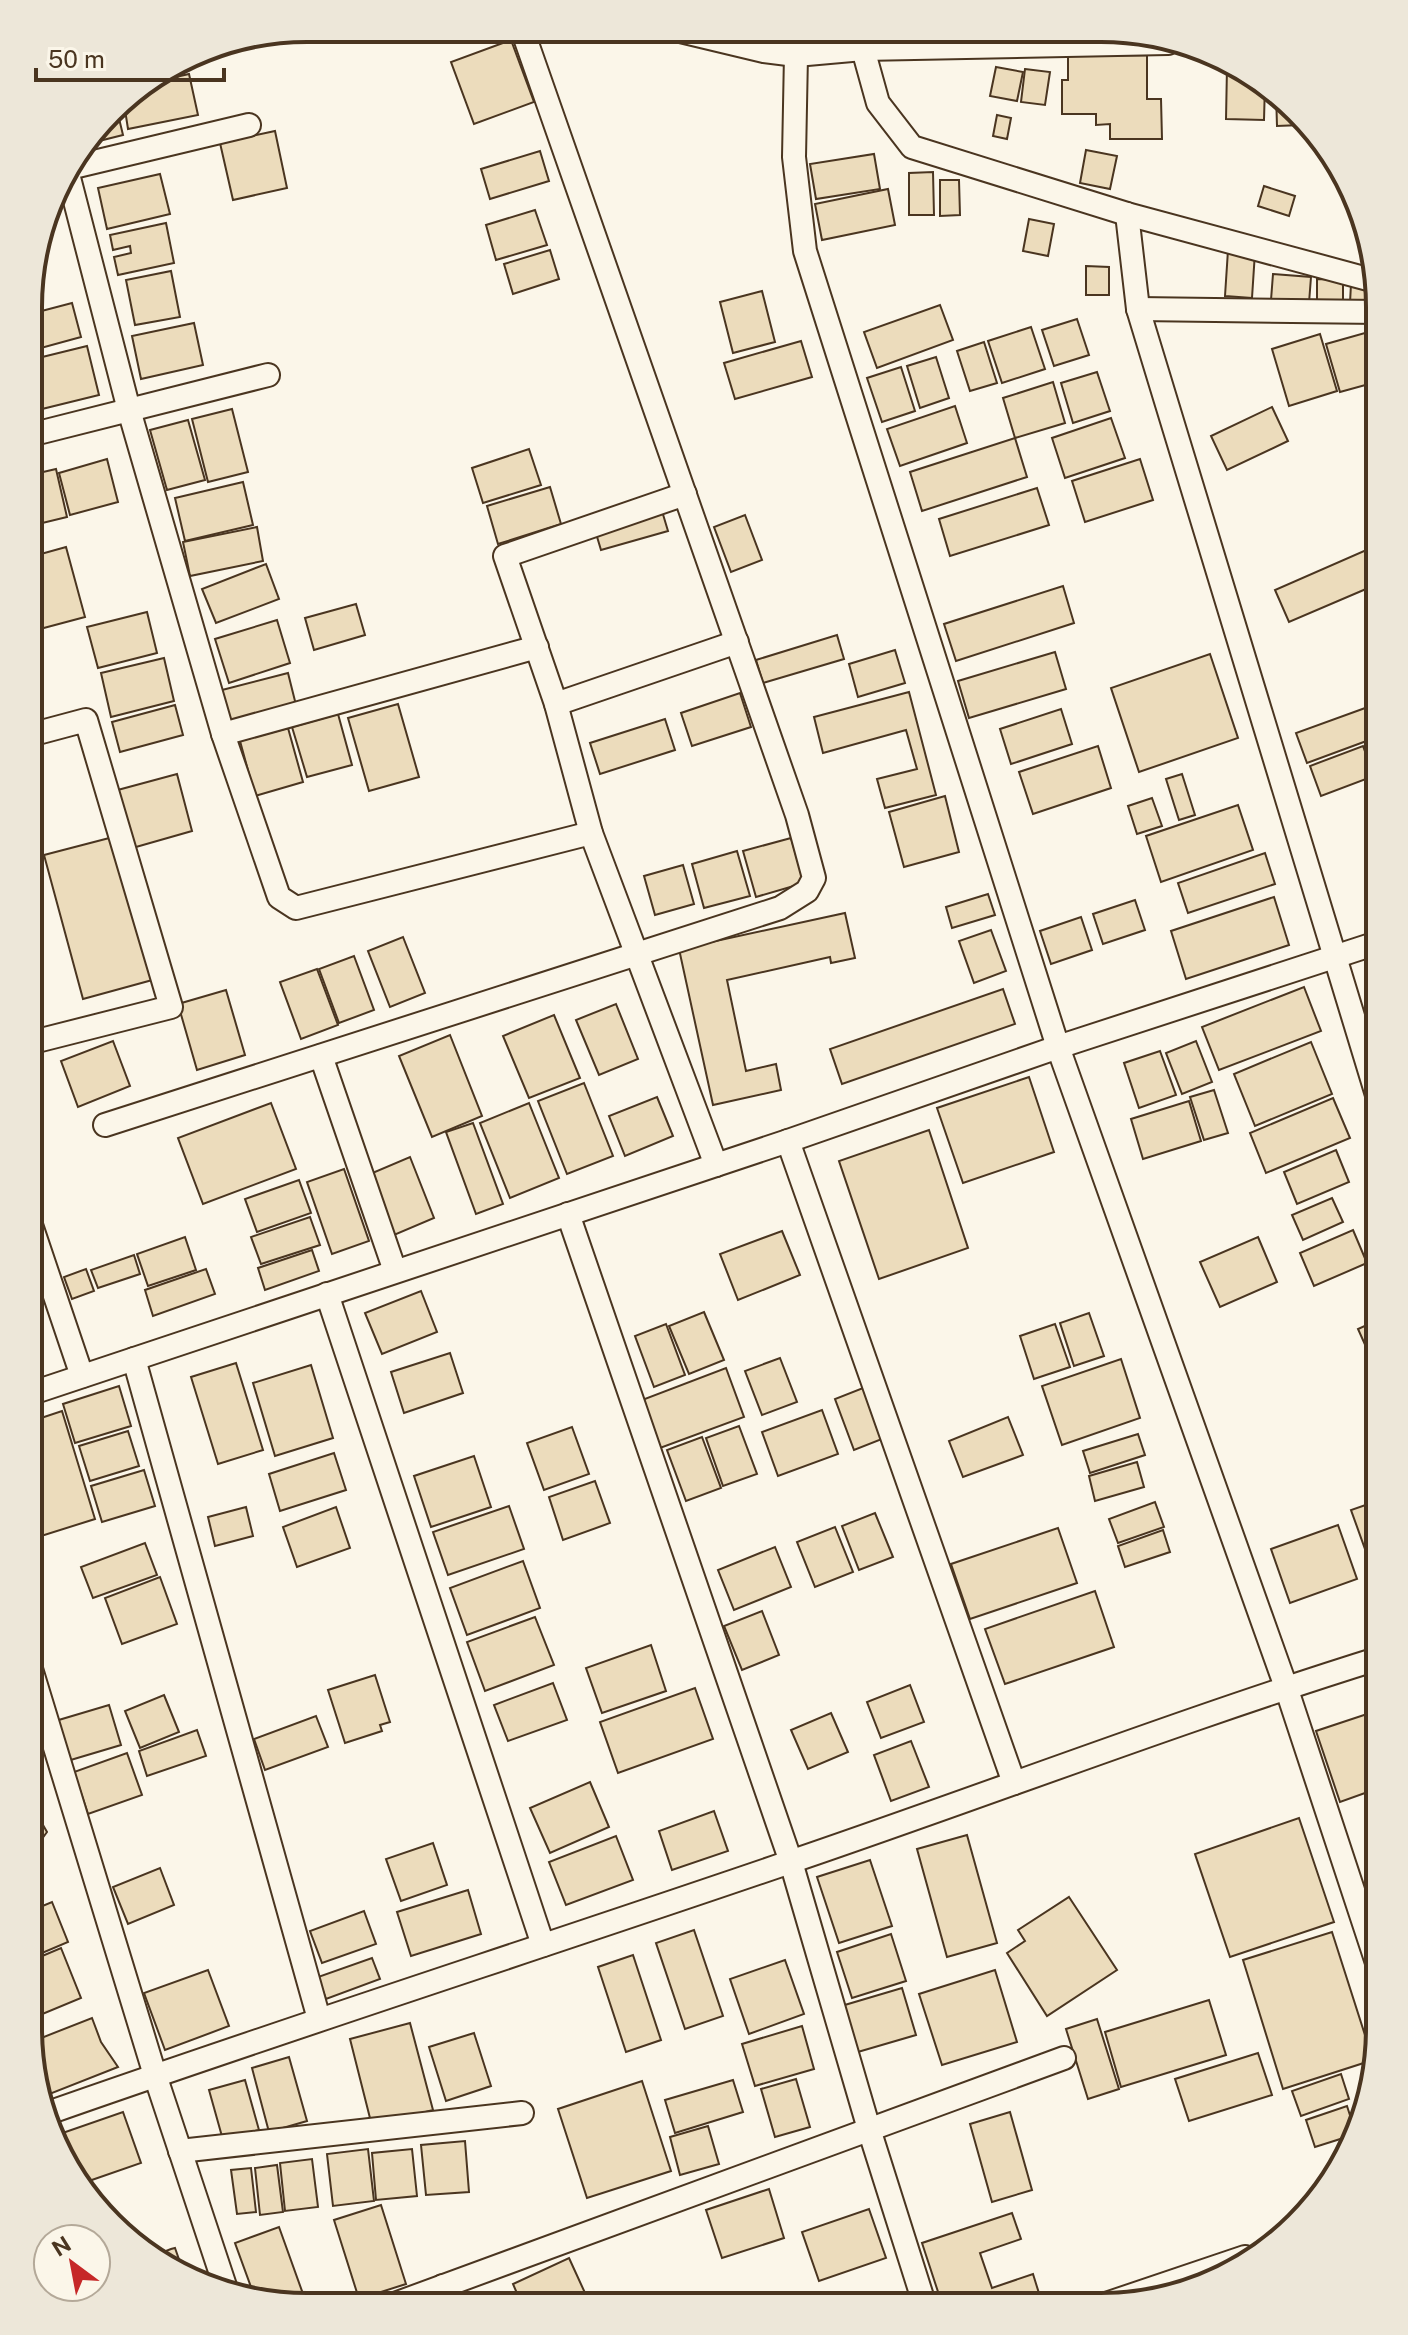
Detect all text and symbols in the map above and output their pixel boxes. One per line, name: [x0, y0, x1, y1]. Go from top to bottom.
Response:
scale bar: [36, 32, 224, 82]
text: 50 m: [48, 45, 105, 73]
north arrow: [32, 2223, 112, 2303]
text: N: [47, 2230, 76, 2262]

